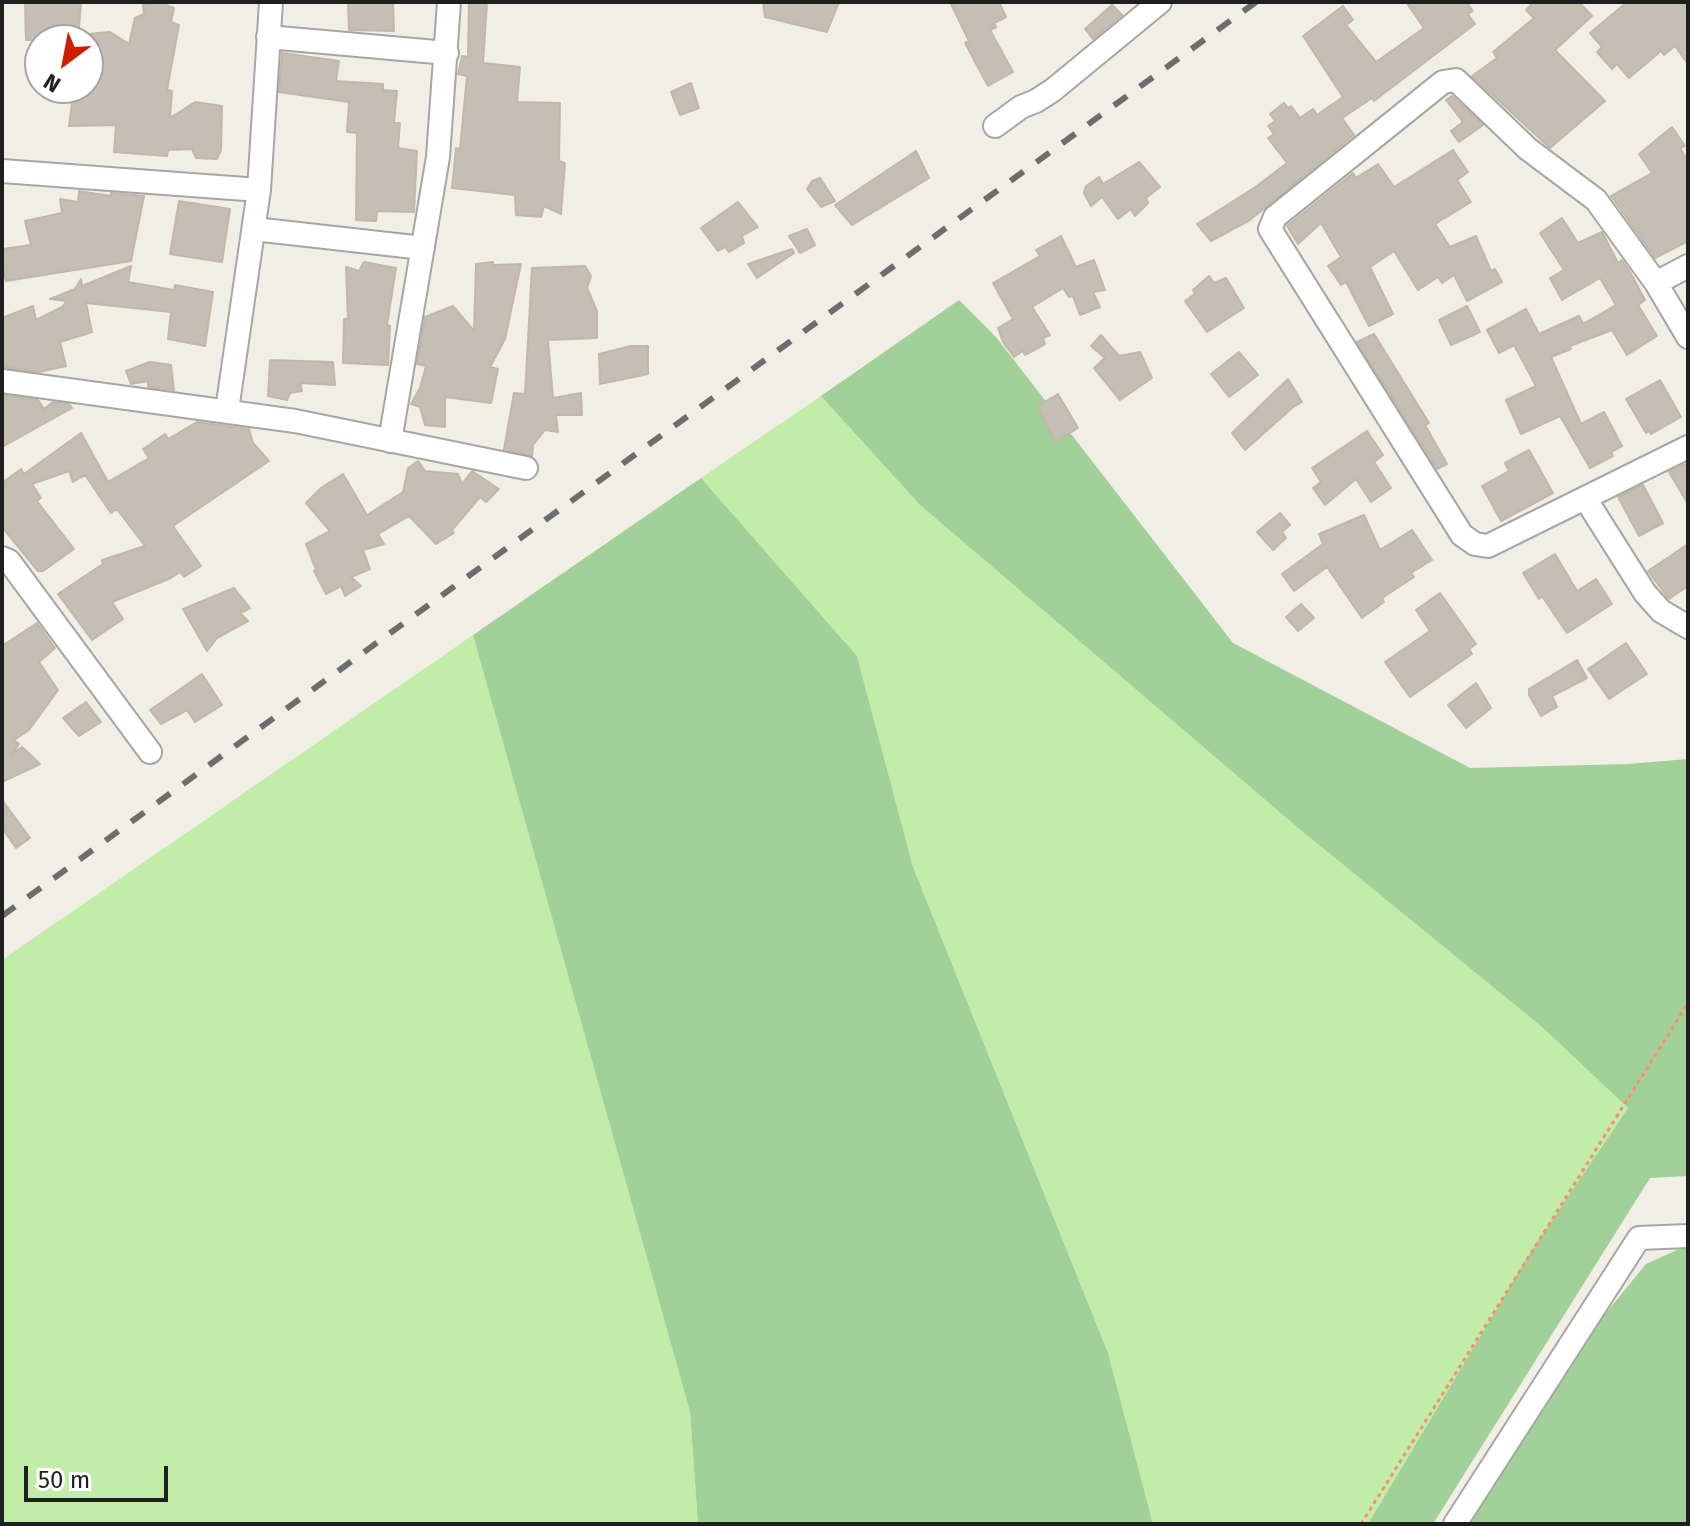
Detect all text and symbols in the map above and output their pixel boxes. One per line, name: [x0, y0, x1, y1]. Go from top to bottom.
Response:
north arrow: [24, 24, 104, 104]
text: N: [39, 68, 65, 98]
scale bar: [28, 1450, 172, 1500]
text: 50 m: [38, 1466, 90, 1494]

